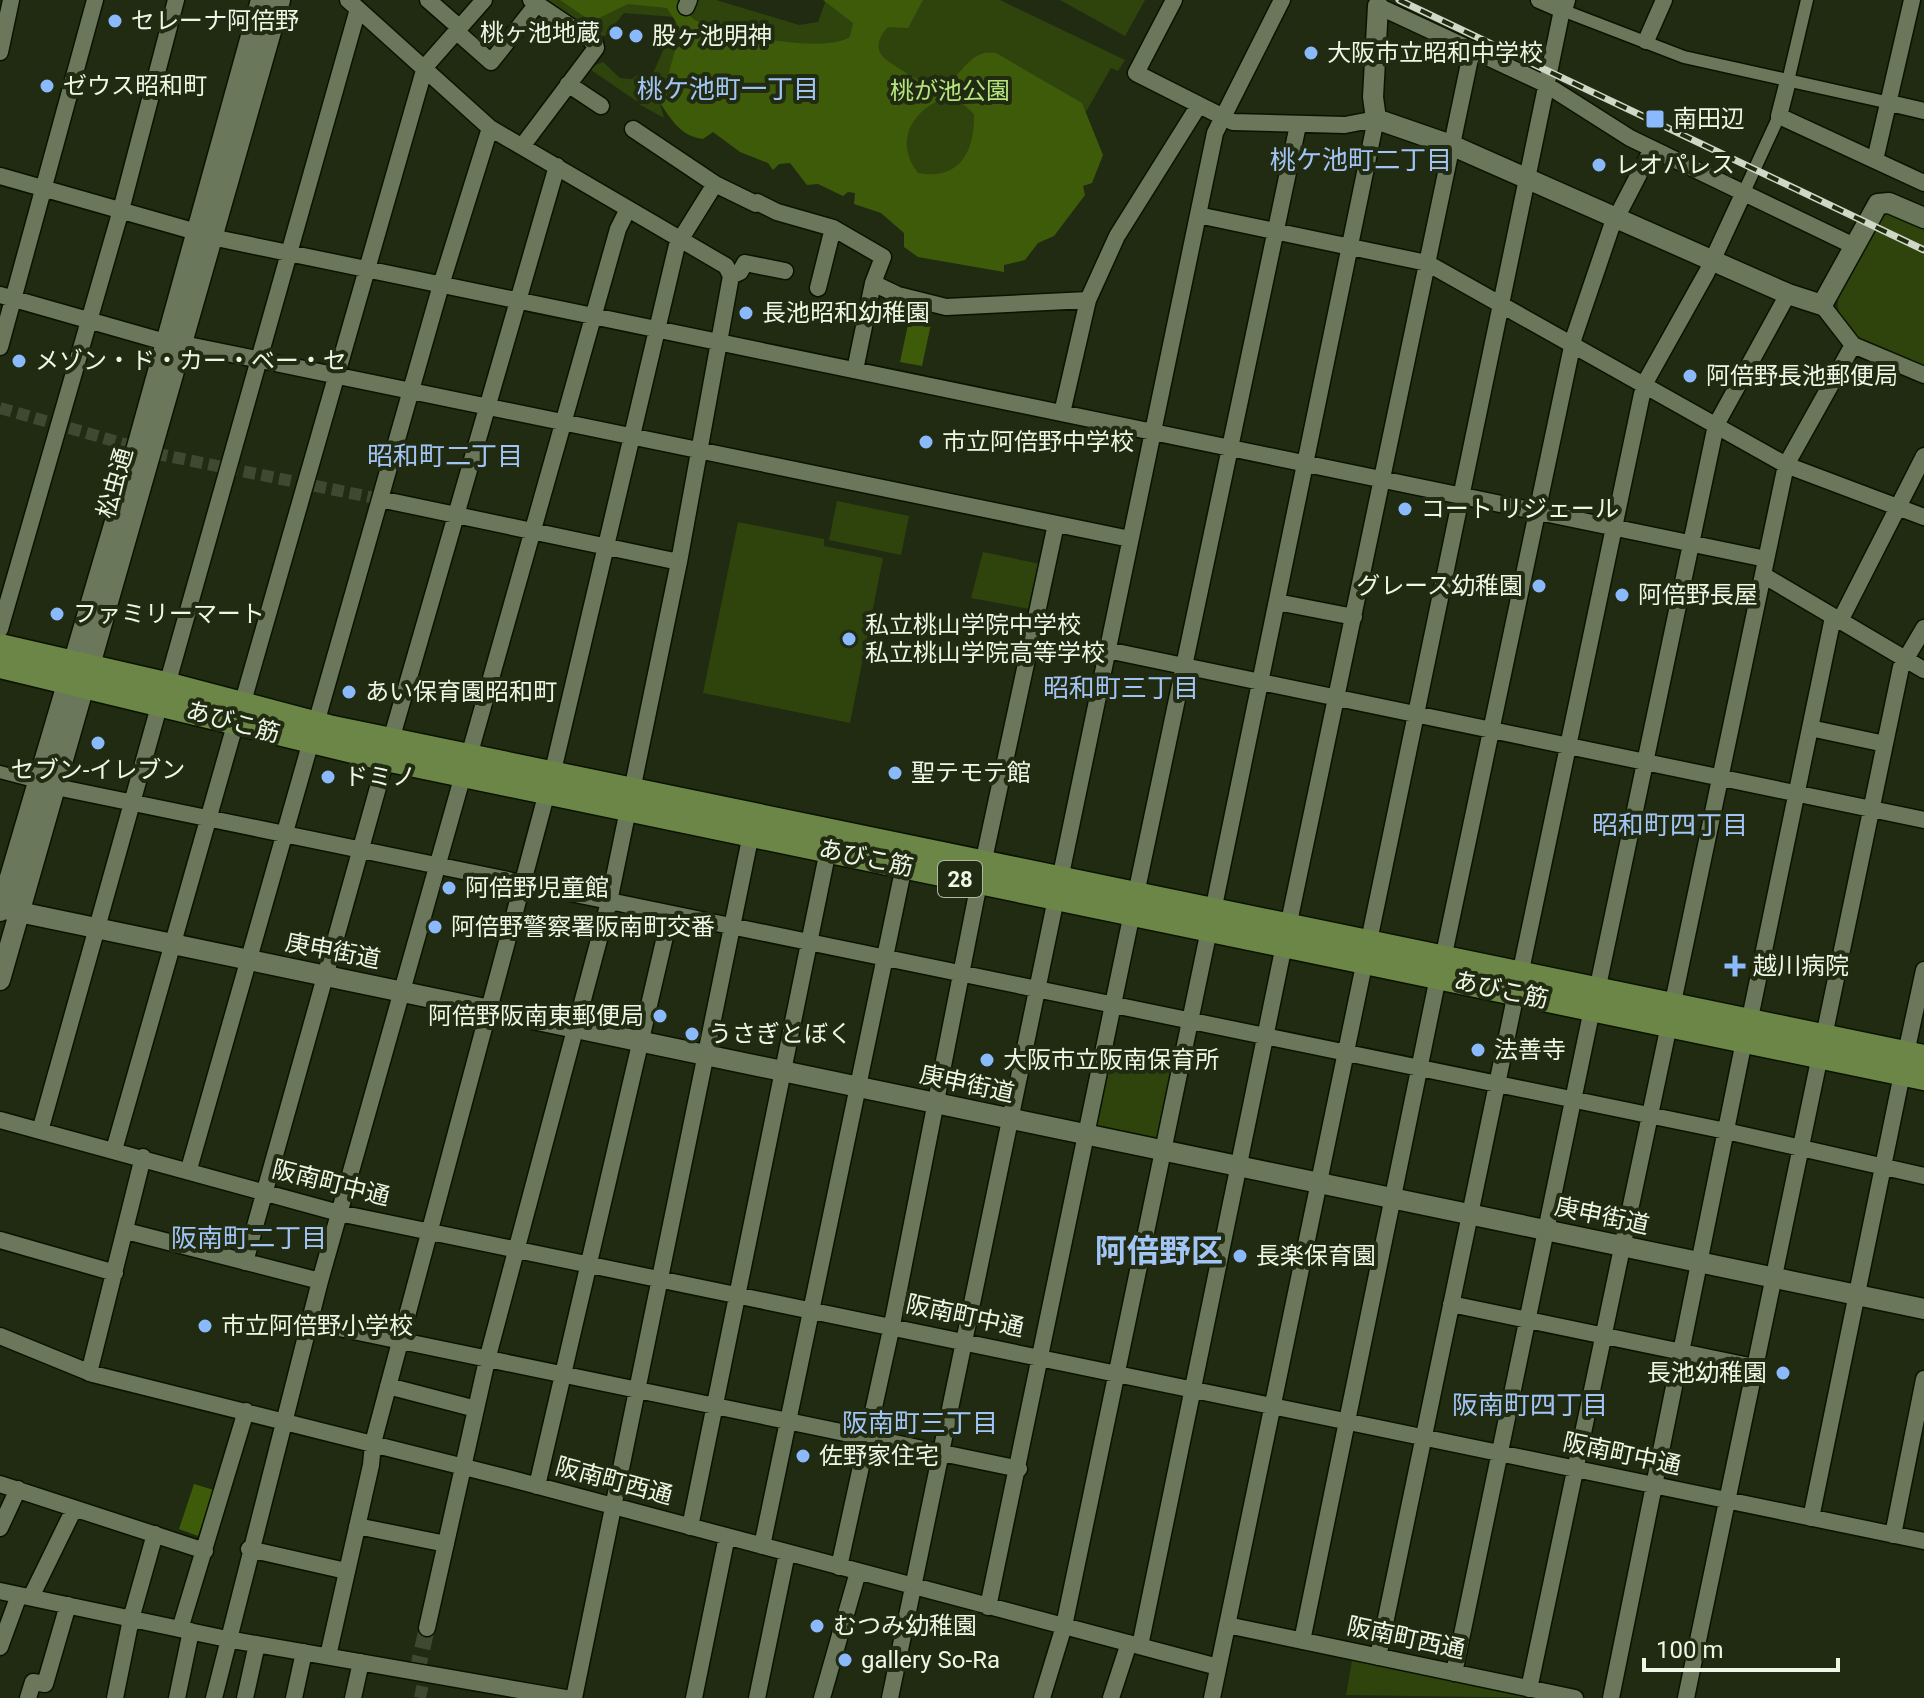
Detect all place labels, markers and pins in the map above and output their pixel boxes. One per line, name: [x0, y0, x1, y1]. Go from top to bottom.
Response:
place label: セレーナ阿倍野: [131, 7, 299, 35]
marker: セレーナ阿倍野: [106, 12, 124, 30]
place label: 桃ヶ池地蔵: [480, 19, 600, 47]
place label: 股ヶ池明神: [652, 22, 772, 50]
marker: 桃ヶ池地蔵: [607, 24, 625, 42]
marker: 股ヶ池明神: [627, 27, 645, 45]
place label: 大阪市立昭和中学校: [1327, 39, 1543, 67]
marker: 大阪市立昭和中学校: [1302, 44, 1320, 62]
place label: ゼウス昭和町: [63, 72, 207, 100]
marker: ゼウス昭和町: [38, 77, 56, 95]
place label: 南田辺: [1673, 105, 1745, 133]
marker: 南田辺: [1644, 108, 1666, 130]
place label: レオパレス: [1615, 151, 1735, 179]
marker: レオパレス: [1590, 156, 1608, 174]
place label: 長池昭和幼稚園: [762, 299, 930, 327]
marker: 長池昭和幼稚園: [737, 304, 755, 322]
place label: メゾン・ド・カー・ベー・セ: [35, 347, 347, 375]
marker: メゾン・ド・カー・ベー・セ: [10, 352, 28, 370]
place label: 阿倍野長池郵便局: [1706, 362, 1898, 390]
marker: 阿倍野長池郵便局: [1681, 367, 1699, 385]
place label: 市立阿倍野中学校: [942, 428, 1134, 456]
marker: 市立阿倍野中学校: [917, 433, 935, 451]
place label: コート リジェール: [1421, 495, 1619, 523]
marker: コート リジェール: [1396, 500, 1414, 518]
place label: グレース幼稚園: [1356, 572, 1523, 600]
marker: グレース幼稚園: [1530, 577, 1548, 595]
place label: 阿倍野長屋: [1638, 581, 1758, 609]
marker: 阿倍野長屋: [1613, 586, 1631, 604]
place label: ファミリーマート: [73, 600, 265, 628]
marker: ファミリーマート: [48, 605, 66, 623]
place label: 私立桃山学院中学校 私立桃山学院高等学校: [865, 611, 1105, 667]
marker: 私立桃山学院中学校 私立桃山学院高等学校: [840, 630, 858, 648]
place label: あい保育園昭和町: [365, 678, 557, 706]
marker: あい保育園昭和町: [340, 683, 358, 701]
marker: セブン-イレブン: [89, 734, 107, 752]
place label: セブン-イレブン: [11, 756, 185, 784]
place label: 聖テモテ館: [911, 759, 1031, 787]
place label: ドミノ: [344, 763, 416, 791]
marker: 聖テモテ館: [886, 764, 904, 782]
marker: ドミノ: [319, 768, 337, 786]
place label: 阿倍野児童館: [465, 874, 609, 902]
marker: 阿倍野児童館: [440, 879, 458, 897]
place label: 阿倍野警察署阪南町交番: [451, 913, 715, 941]
marker: 阿倍野警察署阪南町交番: [426, 918, 444, 936]
place label: 越川病院: [1753, 952, 1849, 980]
marker: 越川病院: [1724, 955, 1746, 977]
place label: 阿倍野阪南東郵便局: [428, 1002, 644, 1030]
marker: 阿倍野阪南東郵便局: [651, 1007, 669, 1025]
place label: うさぎとぼく: [708, 1020, 852, 1048]
marker: うさぎとぼく: [683, 1025, 701, 1043]
place label: 法善寺: [1494, 1036, 1566, 1064]
marker: 法善寺: [1469, 1041, 1487, 1059]
place label: 大阪市立阪南保育所: [1003, 1046, 1219, 1074]
marker: 大阪市立阪南保育所: [978, 1051, 996, 1069]
place label: 長楽保育園: [1256, 1242, 1376, 1270]
marker: 長楽保育園: [1231, 1247, 1249, 1265]
place label: 市立阿倍野小学校: [221, 1312, 413, 1340]
marker: 市立阿倍野小学校: [196, 1317, 214, 1335]
place label: 長池幼稚園: [1647, 1359, 1767, 1387]
marker: 長池幼稚園: [1774, 1364, 1792, 1382]
place label: 佐野家住宅: [819, 1442, 939, 1470]
marker: 佐野家住宅: [794, 1447, 812, 1465]
place label: むつみ幼稚園: [833, 1612, 977, 1640]
marker: むつみ幼稚園: [808, 1617, 826, 1635]
place label: gallery So-Ra: [861, 1646, 1000, 1674]
marker: gallery So-Ra: [836, 1651, 854, 1669]

